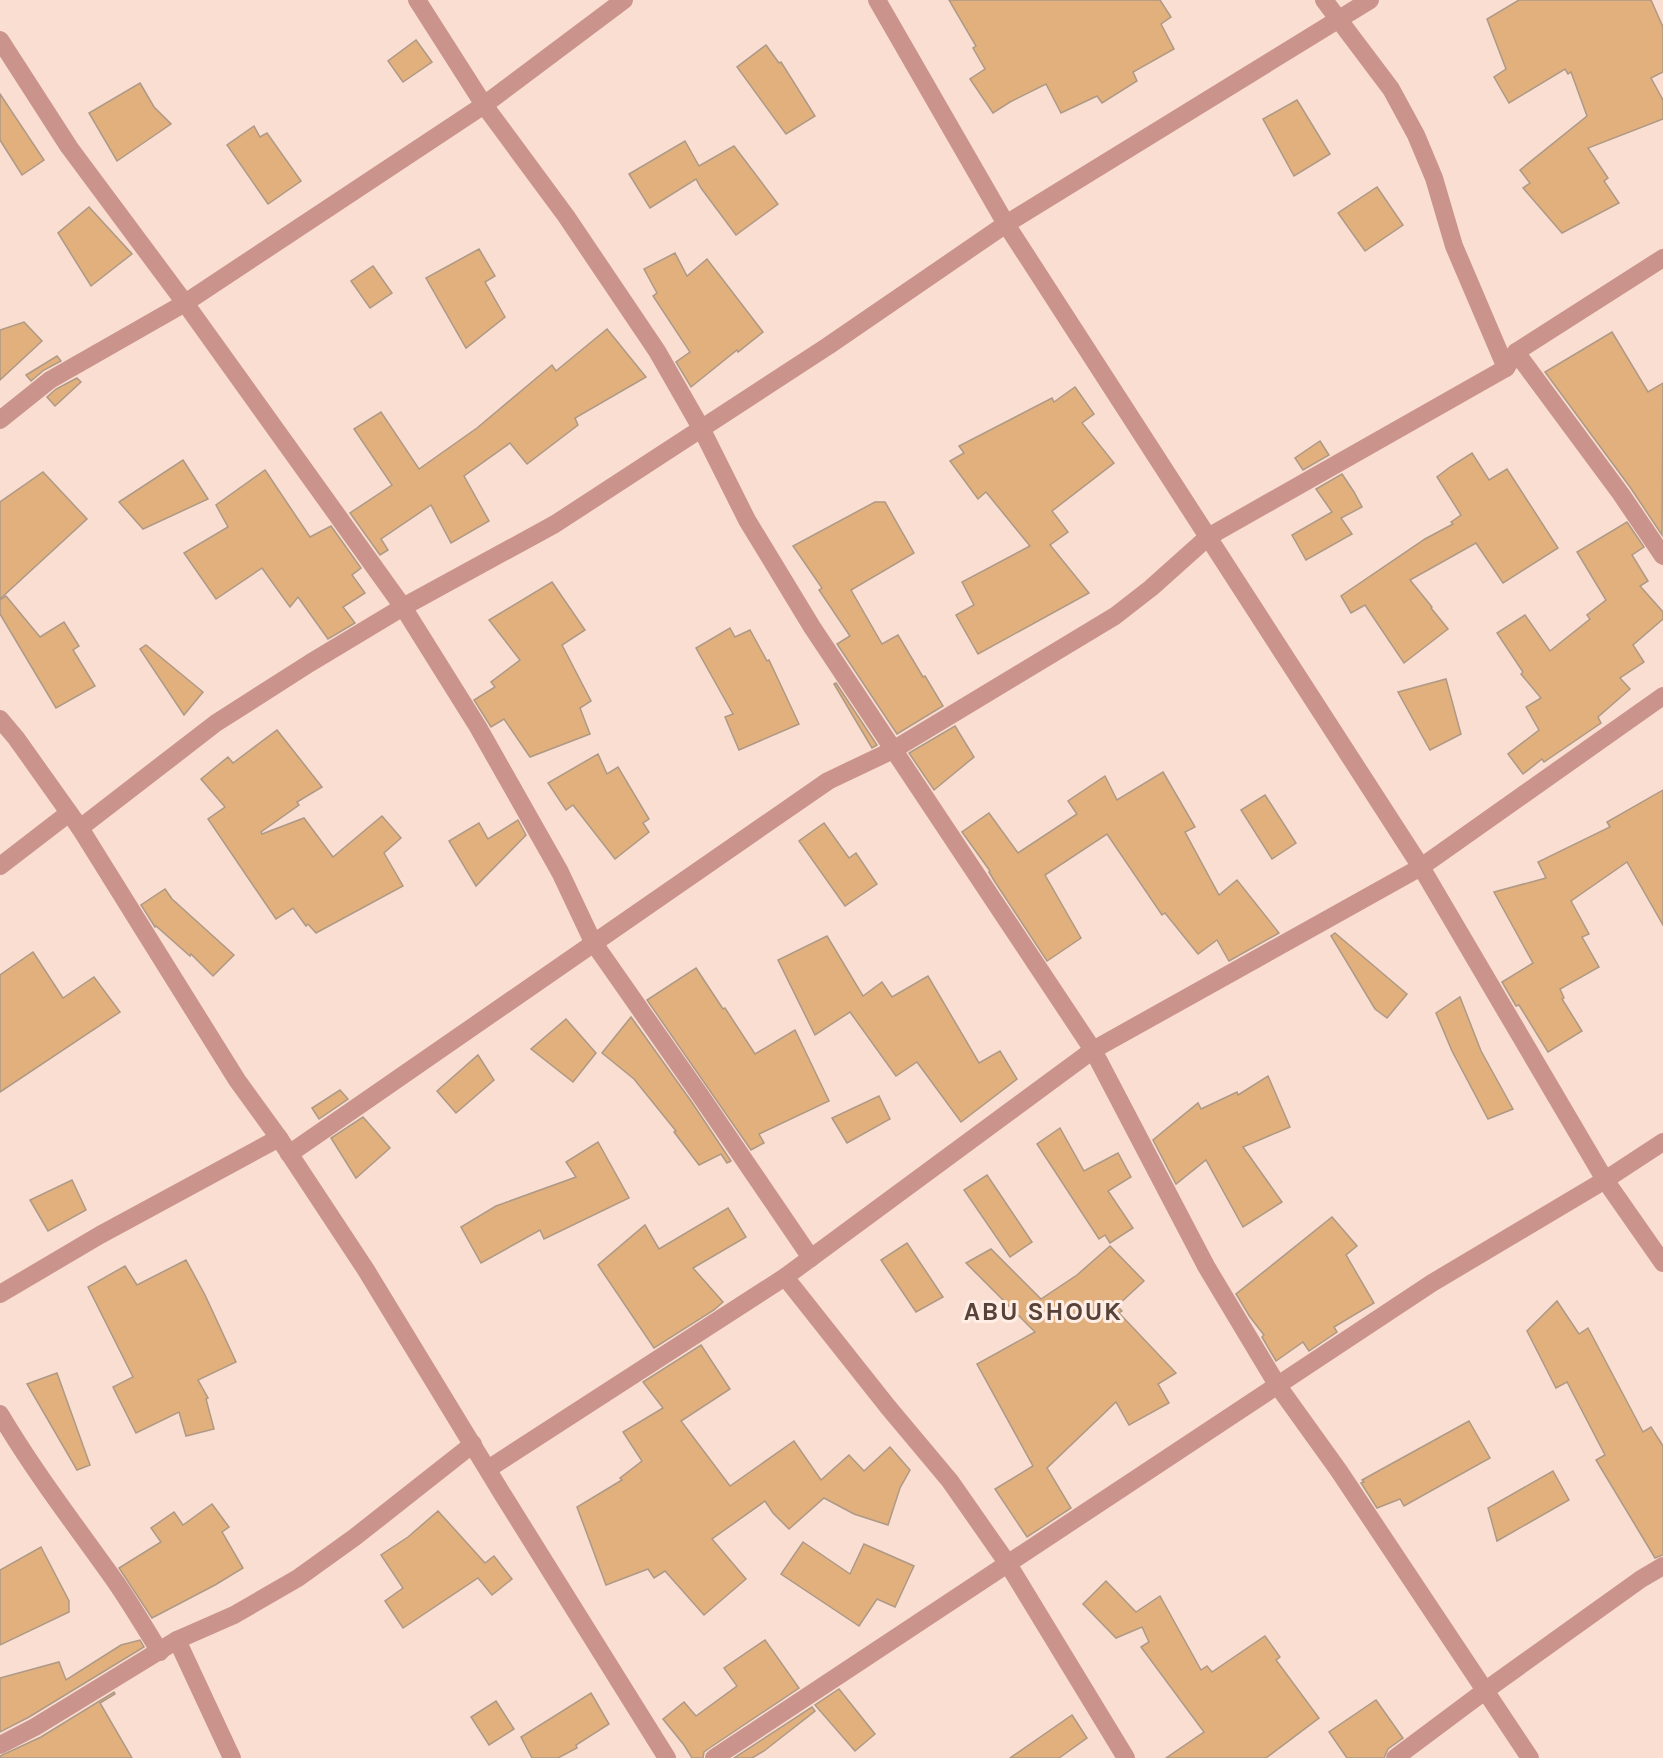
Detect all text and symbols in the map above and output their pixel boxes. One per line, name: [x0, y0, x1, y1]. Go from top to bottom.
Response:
district label: ABU SHOUK: [964, 1296, 1122, 1327]

